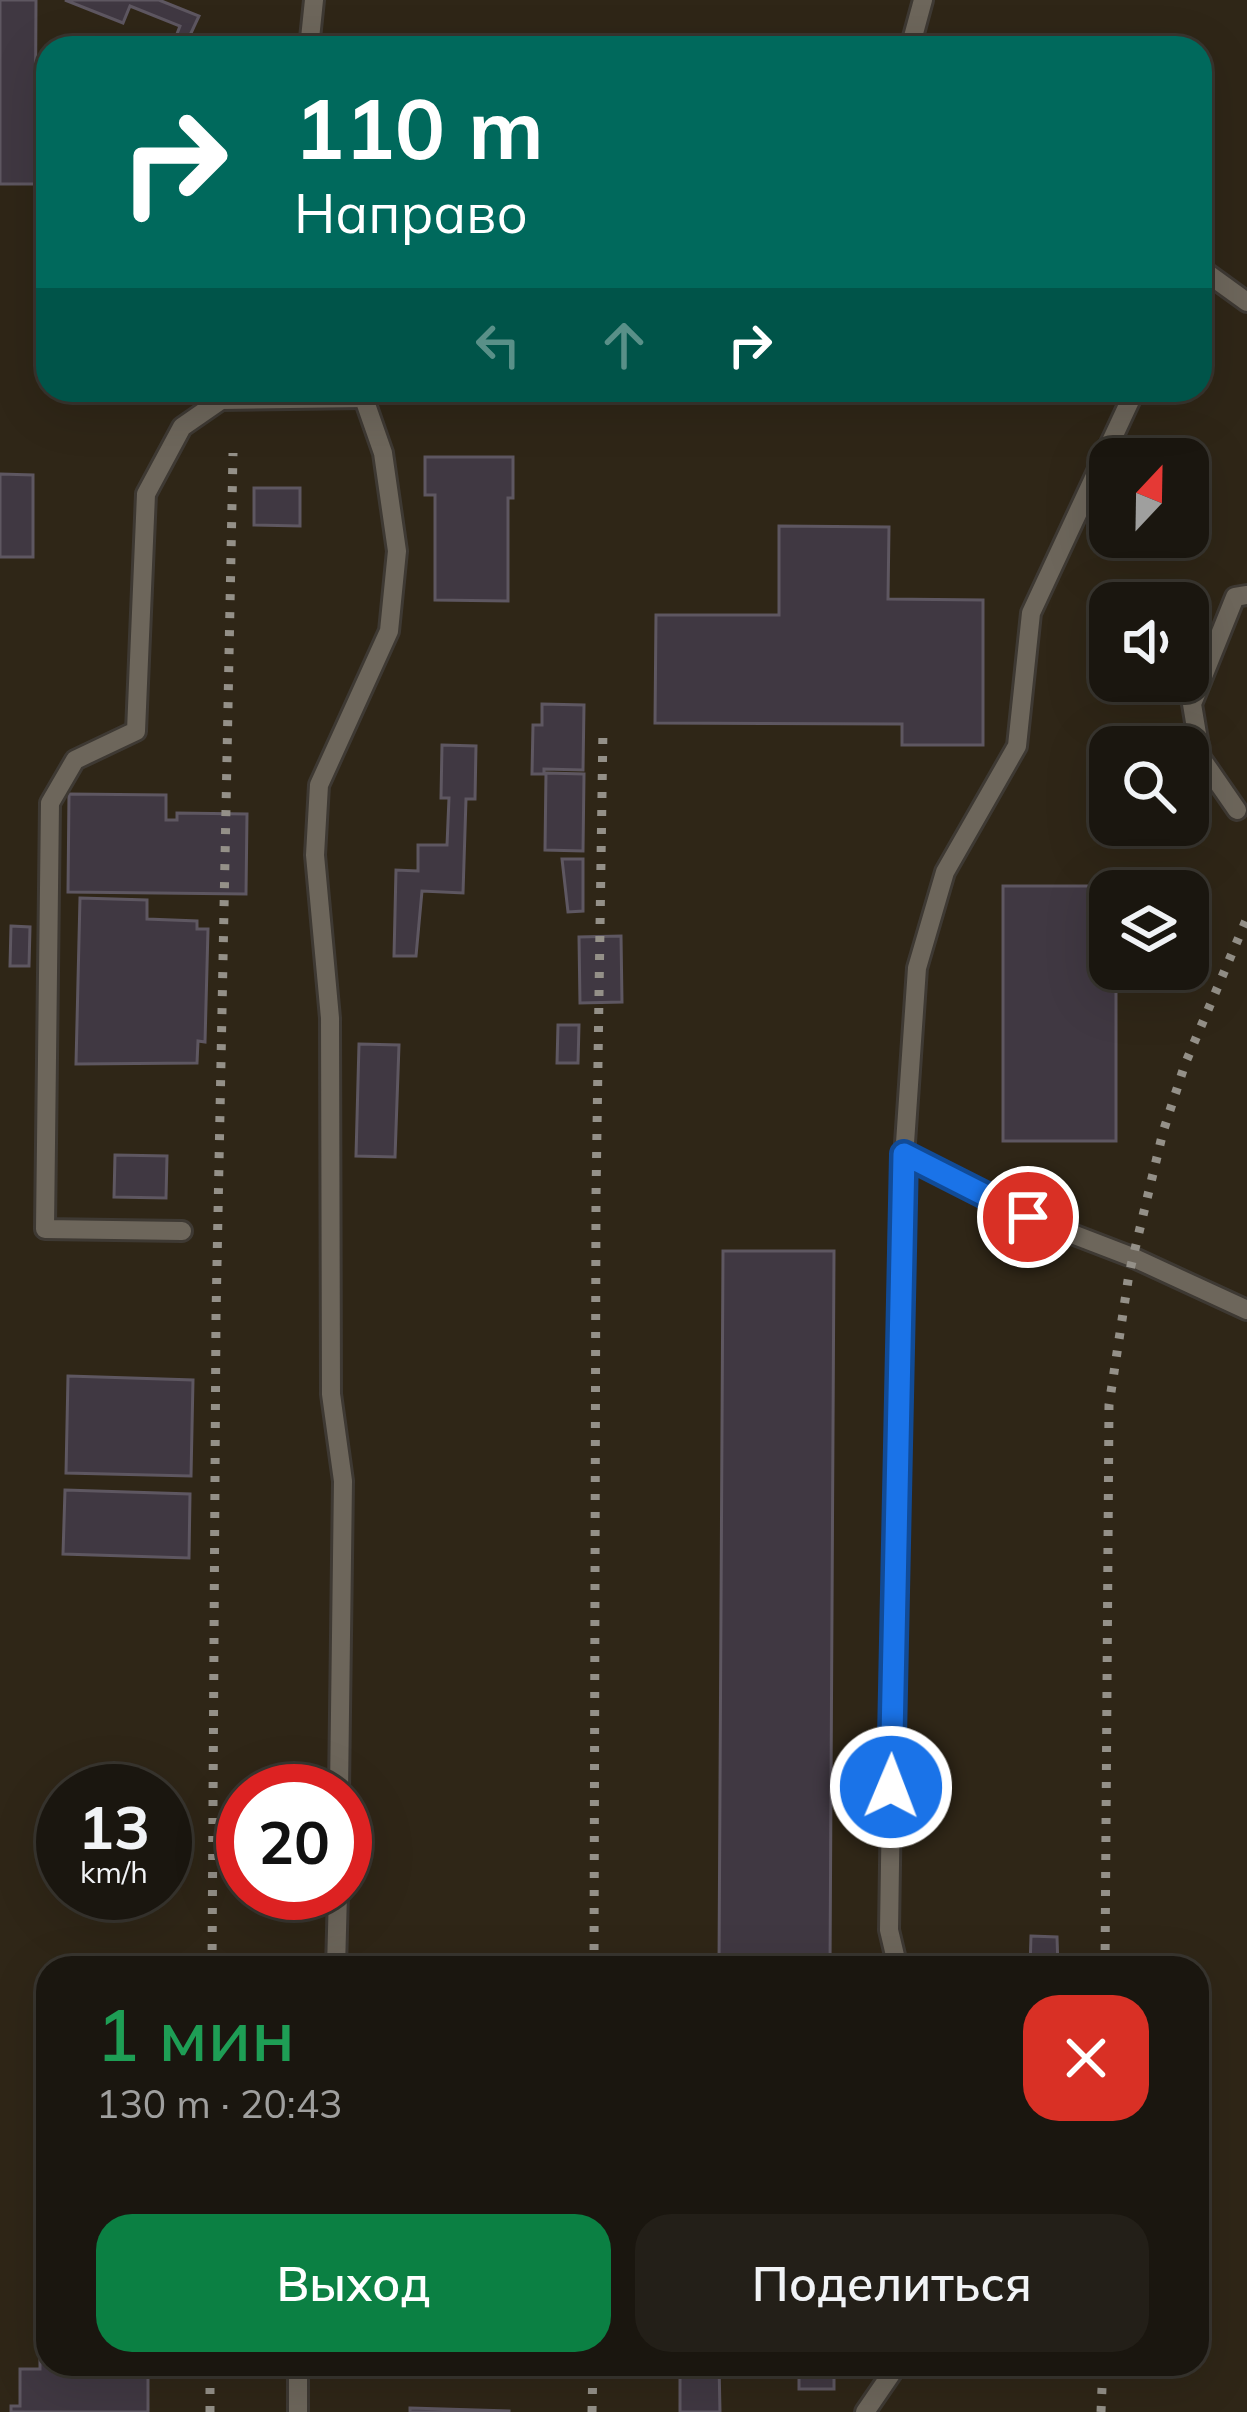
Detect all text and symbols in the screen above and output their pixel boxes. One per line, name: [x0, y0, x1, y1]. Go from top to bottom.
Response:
text: 110 m: [294, 75, 544, 180]
icon: right: [96, 84, 252, 240]
text: Направо: [294, 179, 528, 247]
icon: left: [465, 312, 531, 378]
icon: ahead: [591, 312, 657, 378]
icon: right: [717, 312, 783, 378]
north arrow: [1089, 438, 1209, 558]
map controls: [1089, 438, 1209, 990]
button: sound: [1089, 582, 1209, 702]
button: search: [1089, 726, 1209, 846]
button: layers: [1089, 870, 1209, 990]
pin: [977, 1166, 1079, 1268]
icon: arrive: [995, 1184, 1061, 1250]
position arrow: [828, 1724, 954, 1850]
speed limit sign: 20: [216, 1764, 372, 1920]
text: 13: [78, 1789, 150, 1864]
text: km/h: [80, 1853, 148, 1891]
text: 1 мин: [96, 1989, 295, 2079]
button: close: [1023, 1995, 1149, 2121]
text: 130 m · 20:43: [96, 2079, 342, 2128]
button: Выход: [96, 2214, 611, 2352]
button: Поделиться: [635, 2214, 1149, 2352]

